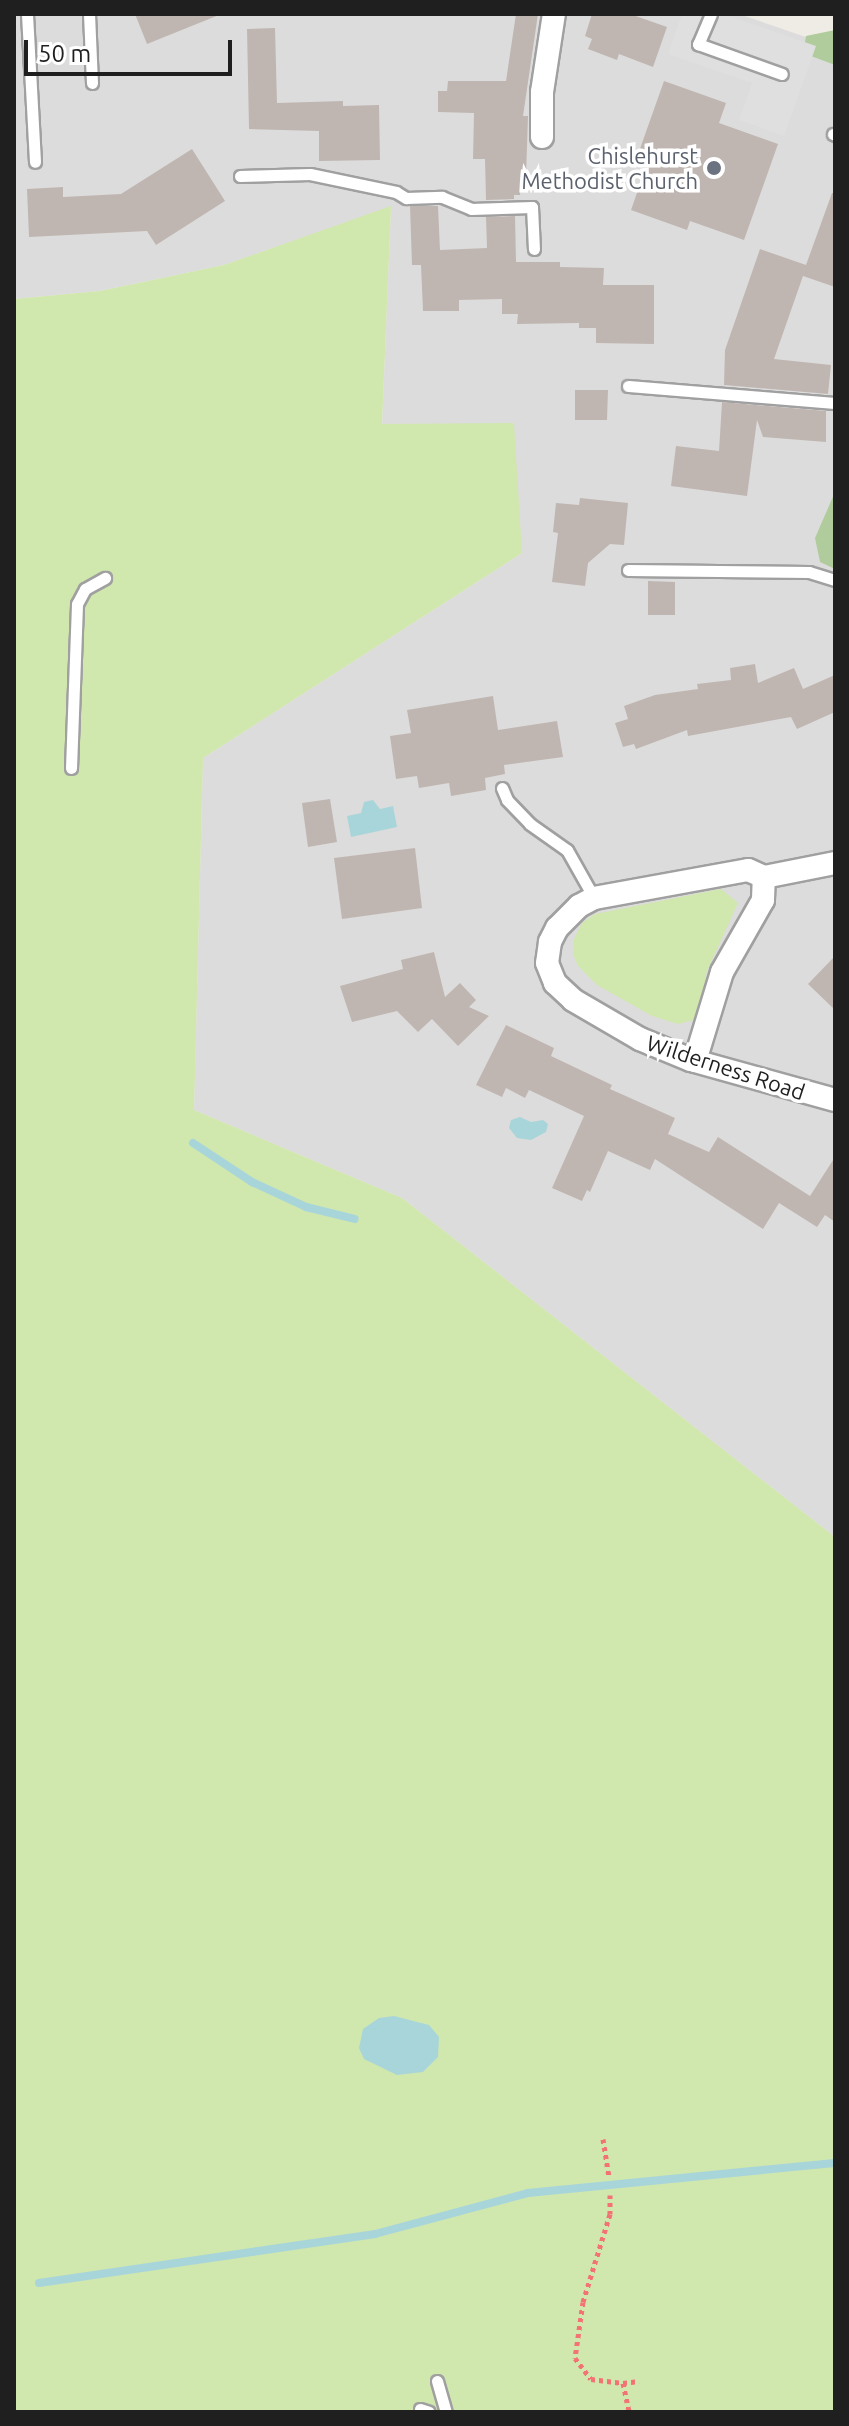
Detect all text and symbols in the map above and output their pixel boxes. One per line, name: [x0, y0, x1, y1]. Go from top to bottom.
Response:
scale bar: [28, 24, 236, 74]
text: 50 m: [38, 40, 91, 67]
place label: Chislehurst Methodist Church: [521, 142, 698, 194]
marker: Chislehurst Methodist Church: [705, 159, 723, 177]
street label: Wilderness Road: [644, 1029, 808, 1105]

